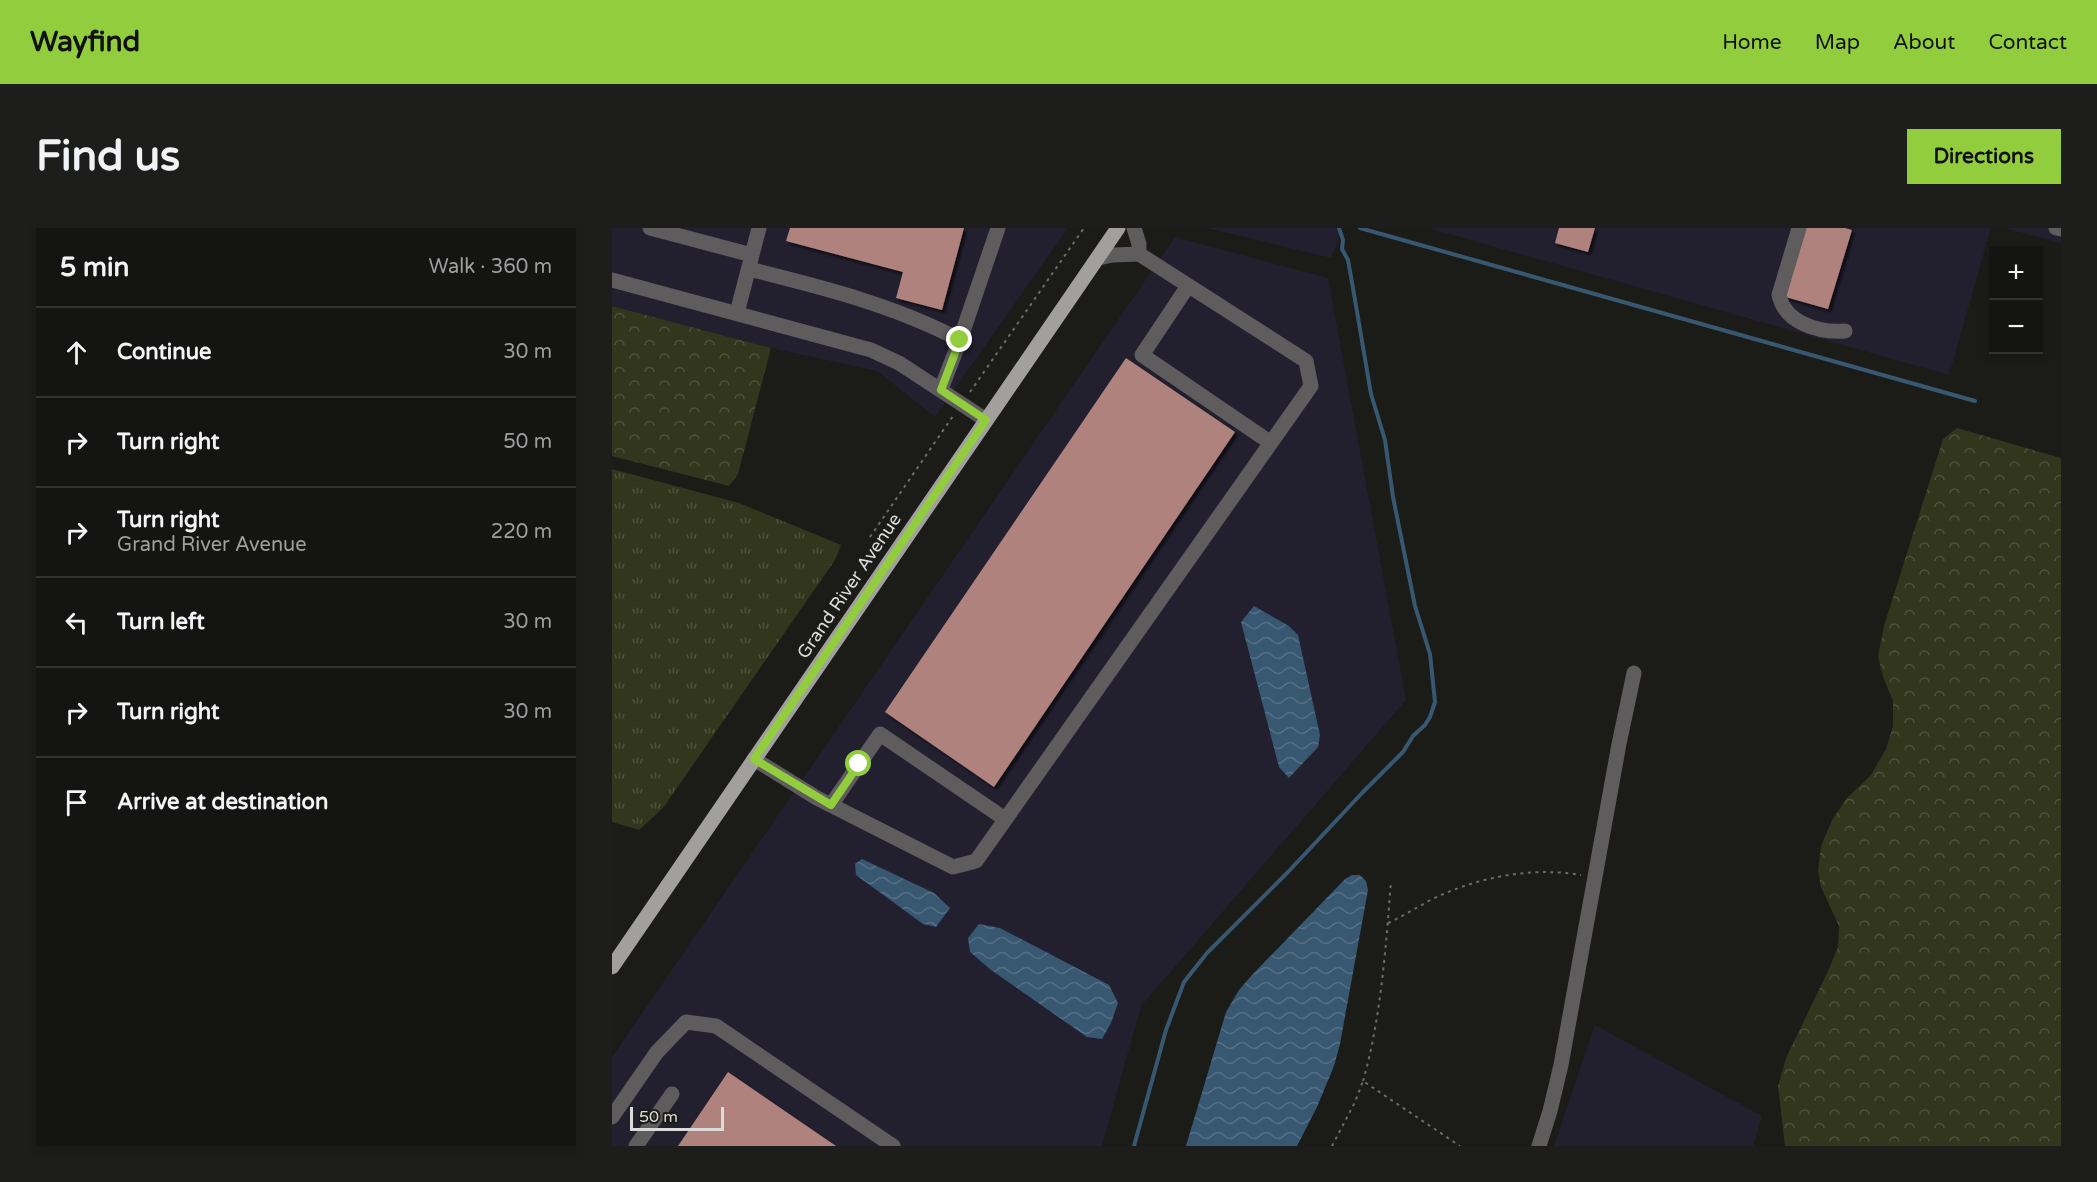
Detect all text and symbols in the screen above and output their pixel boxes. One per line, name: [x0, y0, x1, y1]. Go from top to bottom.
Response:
text: Wayfind: [30, 25, 140, 59]
text: Home: [1722, 30, 1782, 55]
text: Map: [1815, 30, 1860, 55]
text: About: [1893, 30, 1955, 55]
text: Contact: [1988, 30, 2067, 55]
button: Directions: [1907, 129, 2061, 184]
text: Find us: [36, 131, 180, 182]
map controls: [1989, 246, 2043, 354]
button: +: [1989, 246, 2043, 300]
text: 5 min: [60, 252, 129, 283]
text: Walk · 360 m: [429, 255, 552, 279]
button: −: [1989, 300, 2043, 354]
route end: [946, 326, 972, 352]
icon: ahead: [60, 336, 93, 369]
text: Continue: [117, 339, 212, 365]
text: 30 m: [503, 340, 552, 364]
icon: right: [60, 426, 93, 459]
text: Turn right: [117, 429, 219, 455]
text: 50 m: [503, 430, 552, 454]
text: Turn right: [117, 507, 219, 533]
street label: Grand River Avenue: [792, 509, 906, 663]
icon: right: [60, 516, 93, 549]
text: 220 m: [491, 520, 552, 544]
text: Grand River Avenue: [117, 533, 306, 557]
icon: left: [60, 606, 93, 639]
text: Turn left: [117, 609, 205, 635]
text: 30 m: [503, 610, 552, 634]
icon: right: [60, 696, 93, 729]
text: Turn right: [117, 699, 219, 725]
text: 30 m: [503, 700, 552, 724]
route start: [845, 750, 871, 776]
icon: arrive: [60, 786, 93, 819]
text: Arrive at destination: [117, 789, 328, 815]
scale bar: [630, 1104, 724, 1132]
text: 50 m: [639, 1107, 678, 1127]

